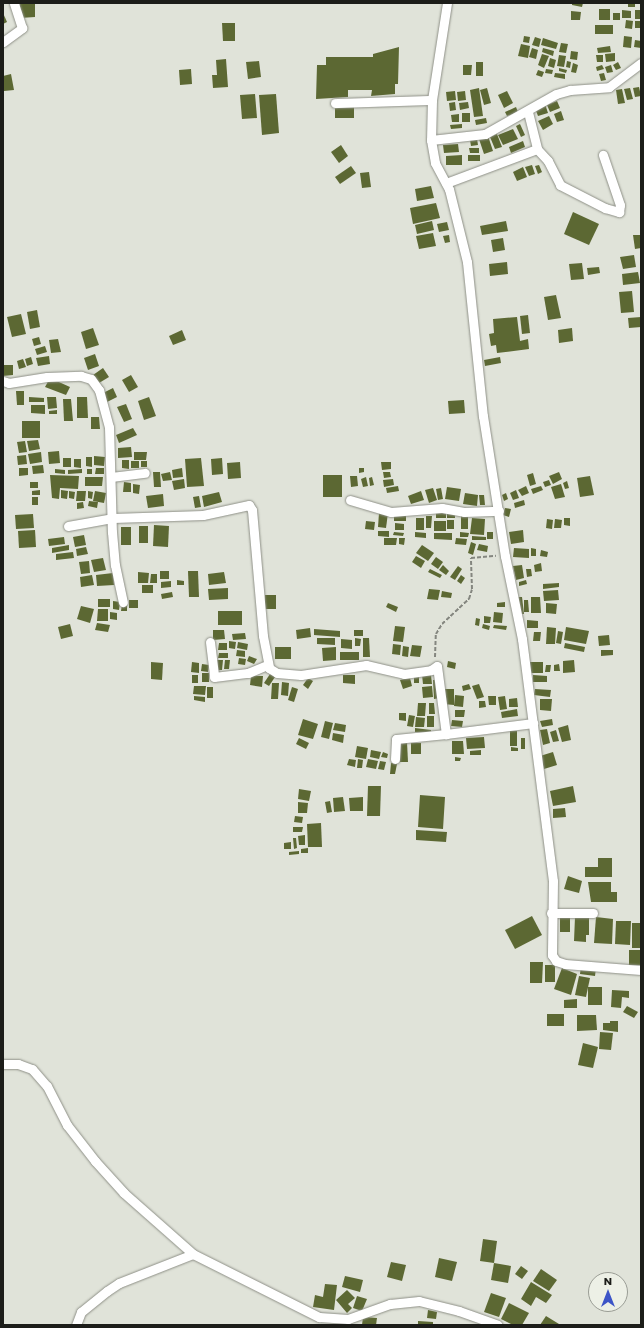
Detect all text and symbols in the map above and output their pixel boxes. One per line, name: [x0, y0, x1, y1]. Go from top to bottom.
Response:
north arrow: [588, 1272, 628, 1312]
text: N: [604, 1273, 612, 1289]

